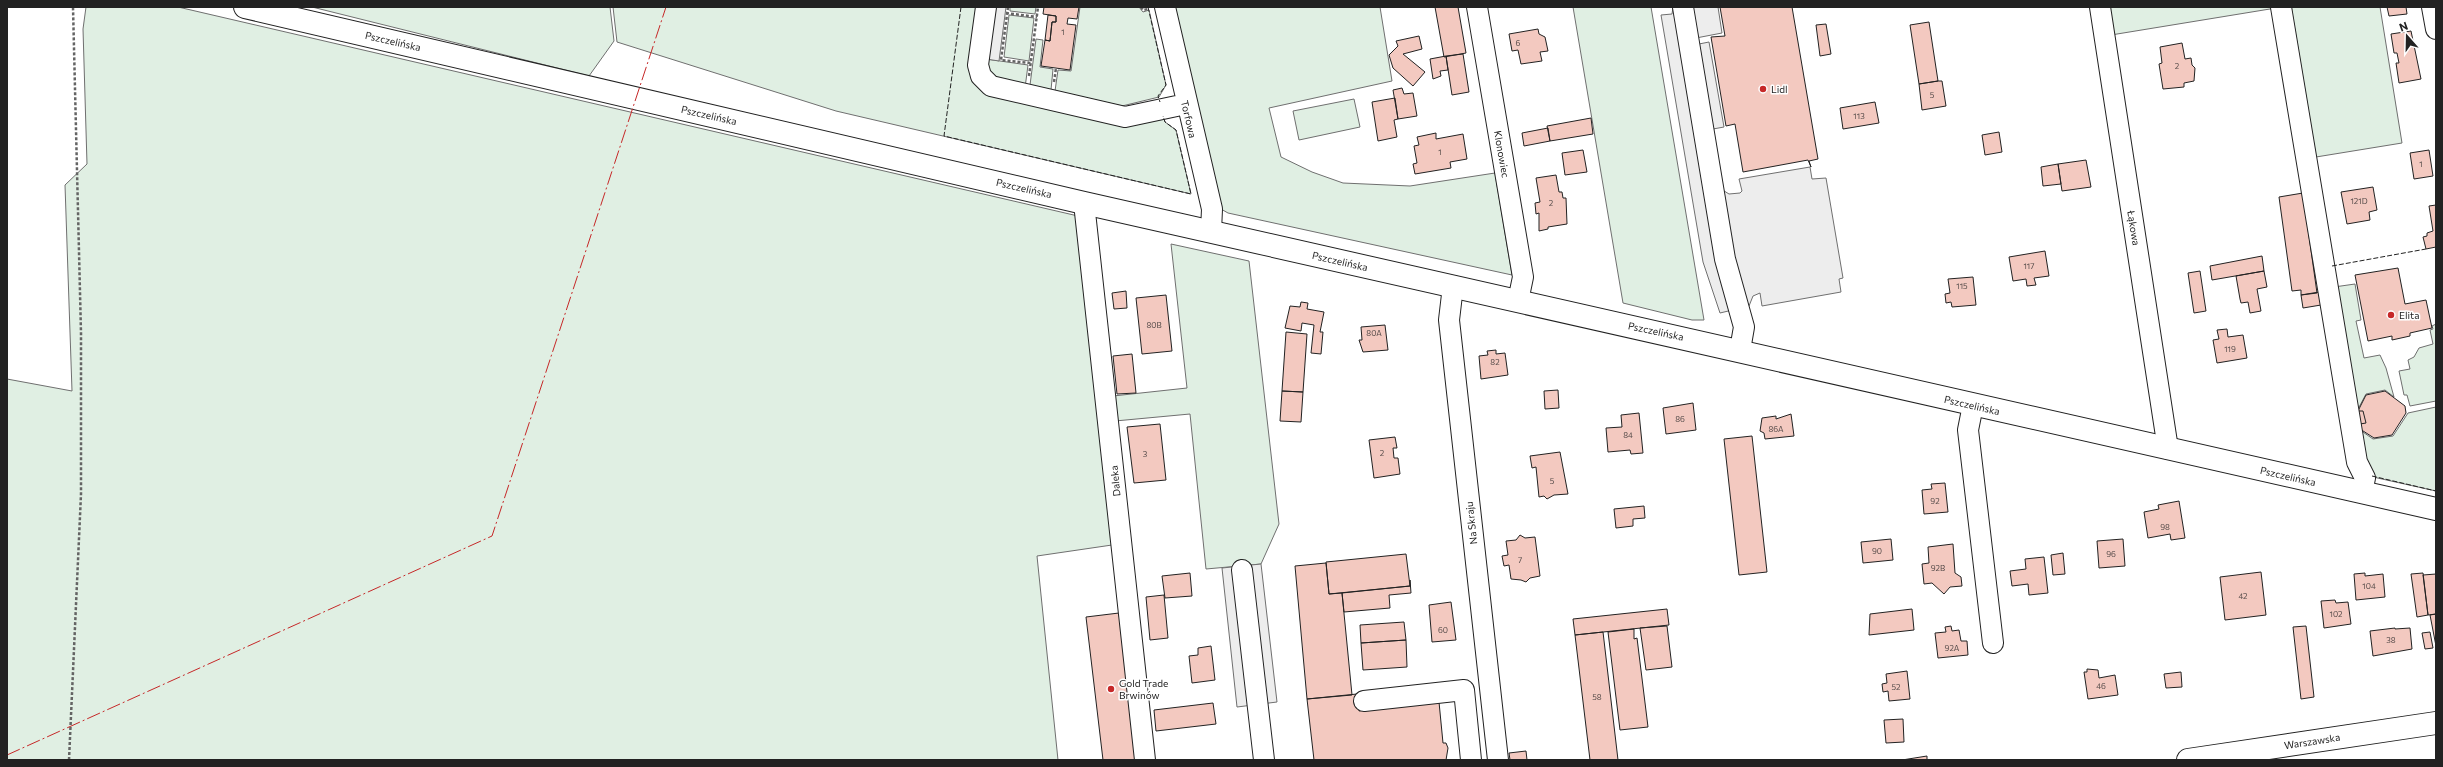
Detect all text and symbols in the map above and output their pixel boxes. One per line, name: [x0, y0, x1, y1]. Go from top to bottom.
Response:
north arrow: [2387, 16, 2427, 56]
text: N: [2397, 19, 2410, 34]
house number: 1: [1061, 27, 1065, 37]
street label: Pszczelińska: [364, 29, 422, 53]
house number: 6: [1516, 38, 1521, 48]
house number: 2: [2175, 61, 2180, 71]
place label: Lidl: [1771, 83, 1788, 95]
marker: Lidl: [1758, 84, 1768, 94]
house number: 5: [1930, 90, 1935, 100]
street label: Torfowa: [1179, 99, 1199, 139]
street label: Pszczelińska: [680, 103, 738, 127]
house number: 113: [1853, 111, 1865, 121]
street label: Klonowiec: [1492, 130, 1512, 179]
house number: 1: [1438, 147, 1442, 157]
house number: 1: [2419, 159, 2423, 169]
street label: Pszczelińska: [995, 176, 1053, 200]
house number: 121D: [2350, 196, 2368, 206]
house number: 2: [1549, 198, 1554, 208]
street label: Łąkowa: [2125, 209, 2143, 246]
street label: Pszczelińska: [1311, 249, 1369, 273]
house number: 117: [2023, 261, 2035, 271]
house number: 115: [1956, 281, 1968, 291]
place label: Elita: [2399, 309, 2419, 321]
marker: Elita: [2386, 310, 2396, 320]
street label: Pszczelińska: [1627, 319, 1685, 343]
house number: 80B: [1146, 320, 1162, 330]
house number: 80A: [1366, 328, 1382, 338]
house number: 119: [2224, 344, 2236, 354]
house number: 82: [1490, 357, 1500, 367]
street label: Pszczelińska: [1943, 393, 2001, 417]
house number: 86: [1675, 414, 1685, 424]
house number: 86A: [1768, 424, 1784, 434]
house number: 84: [1623, 430, 1633, 440]
house number: 2: [1380, 448, 1385, 458]
house number: 3: [1143, 449, 1148, 459]
street label: Pszczelińska: [2259, 464, 2317, 488]
street label: Daleka: [1107, 465, 1123, 497]
house number: 5: [1550, 476, 1555, 486]
house number: 92: [1930, 496, 1940, 506]
street label: Na Skraju: [1463, 501, 1479, 545]
house number: 98: [2160, 522, 2170, 532]
house number: 90: [1872, 546, 1882, 556]
house number: 96: [2106, 549, 2116, 559]
house number: 7: [1518, 555, 1522, 565]
house number: 92B: [1931, 563, 1945, 573]
house number: 104: [2362, 581, 2376, 591]
house number: 42: [2238, 591, 2248, 601]
house number: 102: [2329, 609, 2343, 619]
house number: 60: [1438, 625, 1448, 635]
house number: 38: [2386, 635, 2396, 645]
house number: 92A: [1945, 643, 1960, 653]
place label: Gold Trade Brwinów: [1119, 677, 1168, 701]
house number: 46: [2096, 681, 2106, 691]
house number: 52: [1891, 682, 1901, 692]
marker: Gold Trade Brwinów: [1106, 684, 1116, 694]
house number: 58: [1592, 692, 1602, 702]
street label: Warszawska: [2283, 731, 2341, 751]

